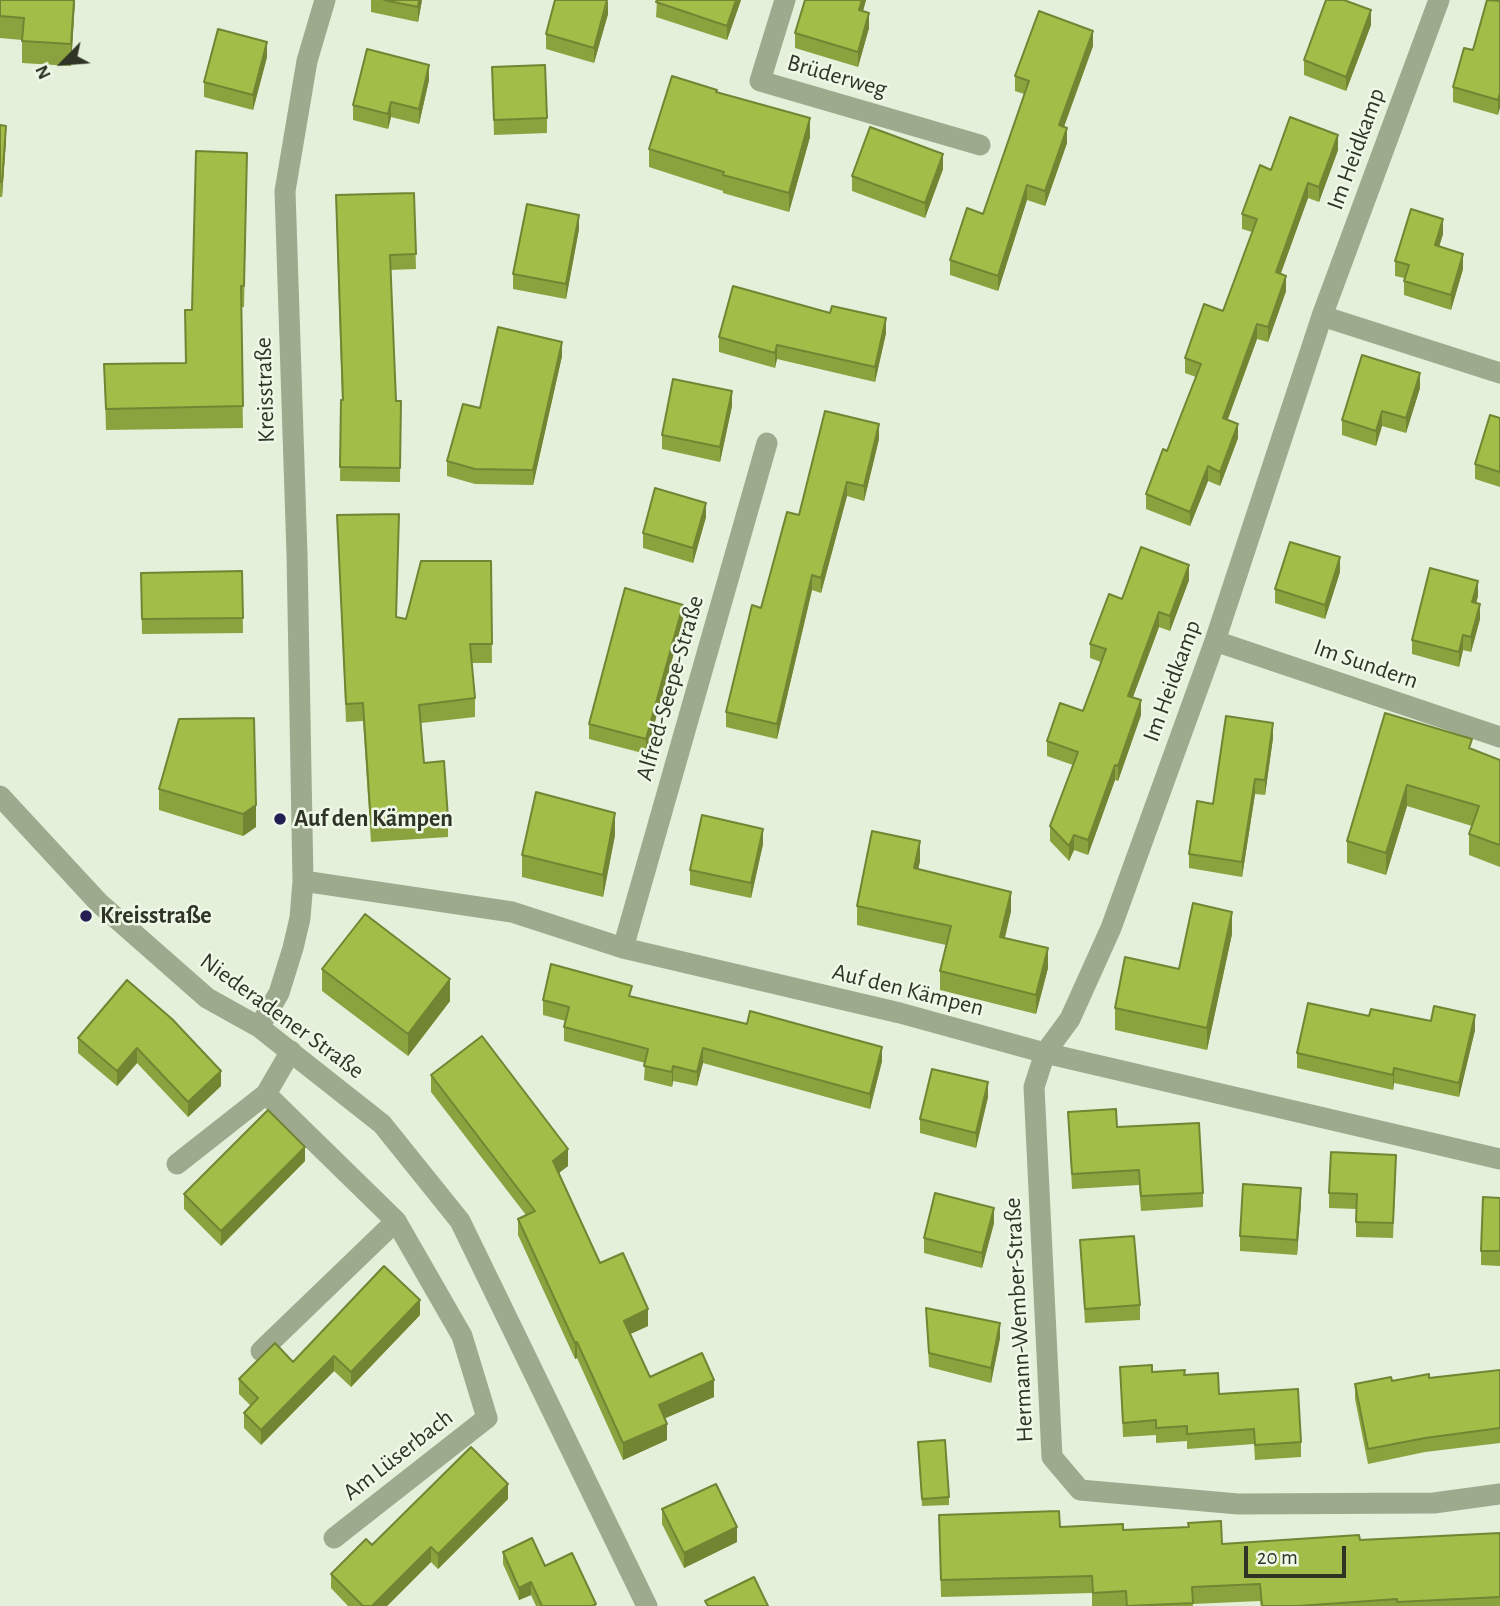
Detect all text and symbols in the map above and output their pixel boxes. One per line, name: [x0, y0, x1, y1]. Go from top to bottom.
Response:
north arrow: [28, 28, 98, 98]
street label: Brüderweg: [784, 48, 890, 104]
text: N: [32, 62, 55, 82]
street label: Im Heidkamp: [1321, 84, 1391, 214]
street label: Kreisstraße: [249, 337, 281, 443]
street label: Alfred-Seepe-Straße: [630, 592, 710, 784]
street label: Im Heidkamp: [1137, 616, 1207, 746]
street label: Im Sundern: [1310, 633, 1422, 695]
place label: Auf den Kämpen: [294, 805, 453, 833]
marker: Auf den Kämpen: [272, 811, 288, 827]
place label: Kreisstraße: [100, 902, 212, 930]
marker: Kreisstraße: [78, 908, 94, 924]
street label: Niederadener Straße: [194, 947, 370, 1085]
street label: Auf den Kämpen: [829, 957, 987, 1023]
street label: Hermann-Wember-Straße: [998, 1197, 1040, 1443]
street label: Am Lüserbach: [337, 1403, 459, 1507]
scale bar: [1248, 1532, 1350, 1576]
text: 20 m: [1257, 1547, 1298, 1568]

